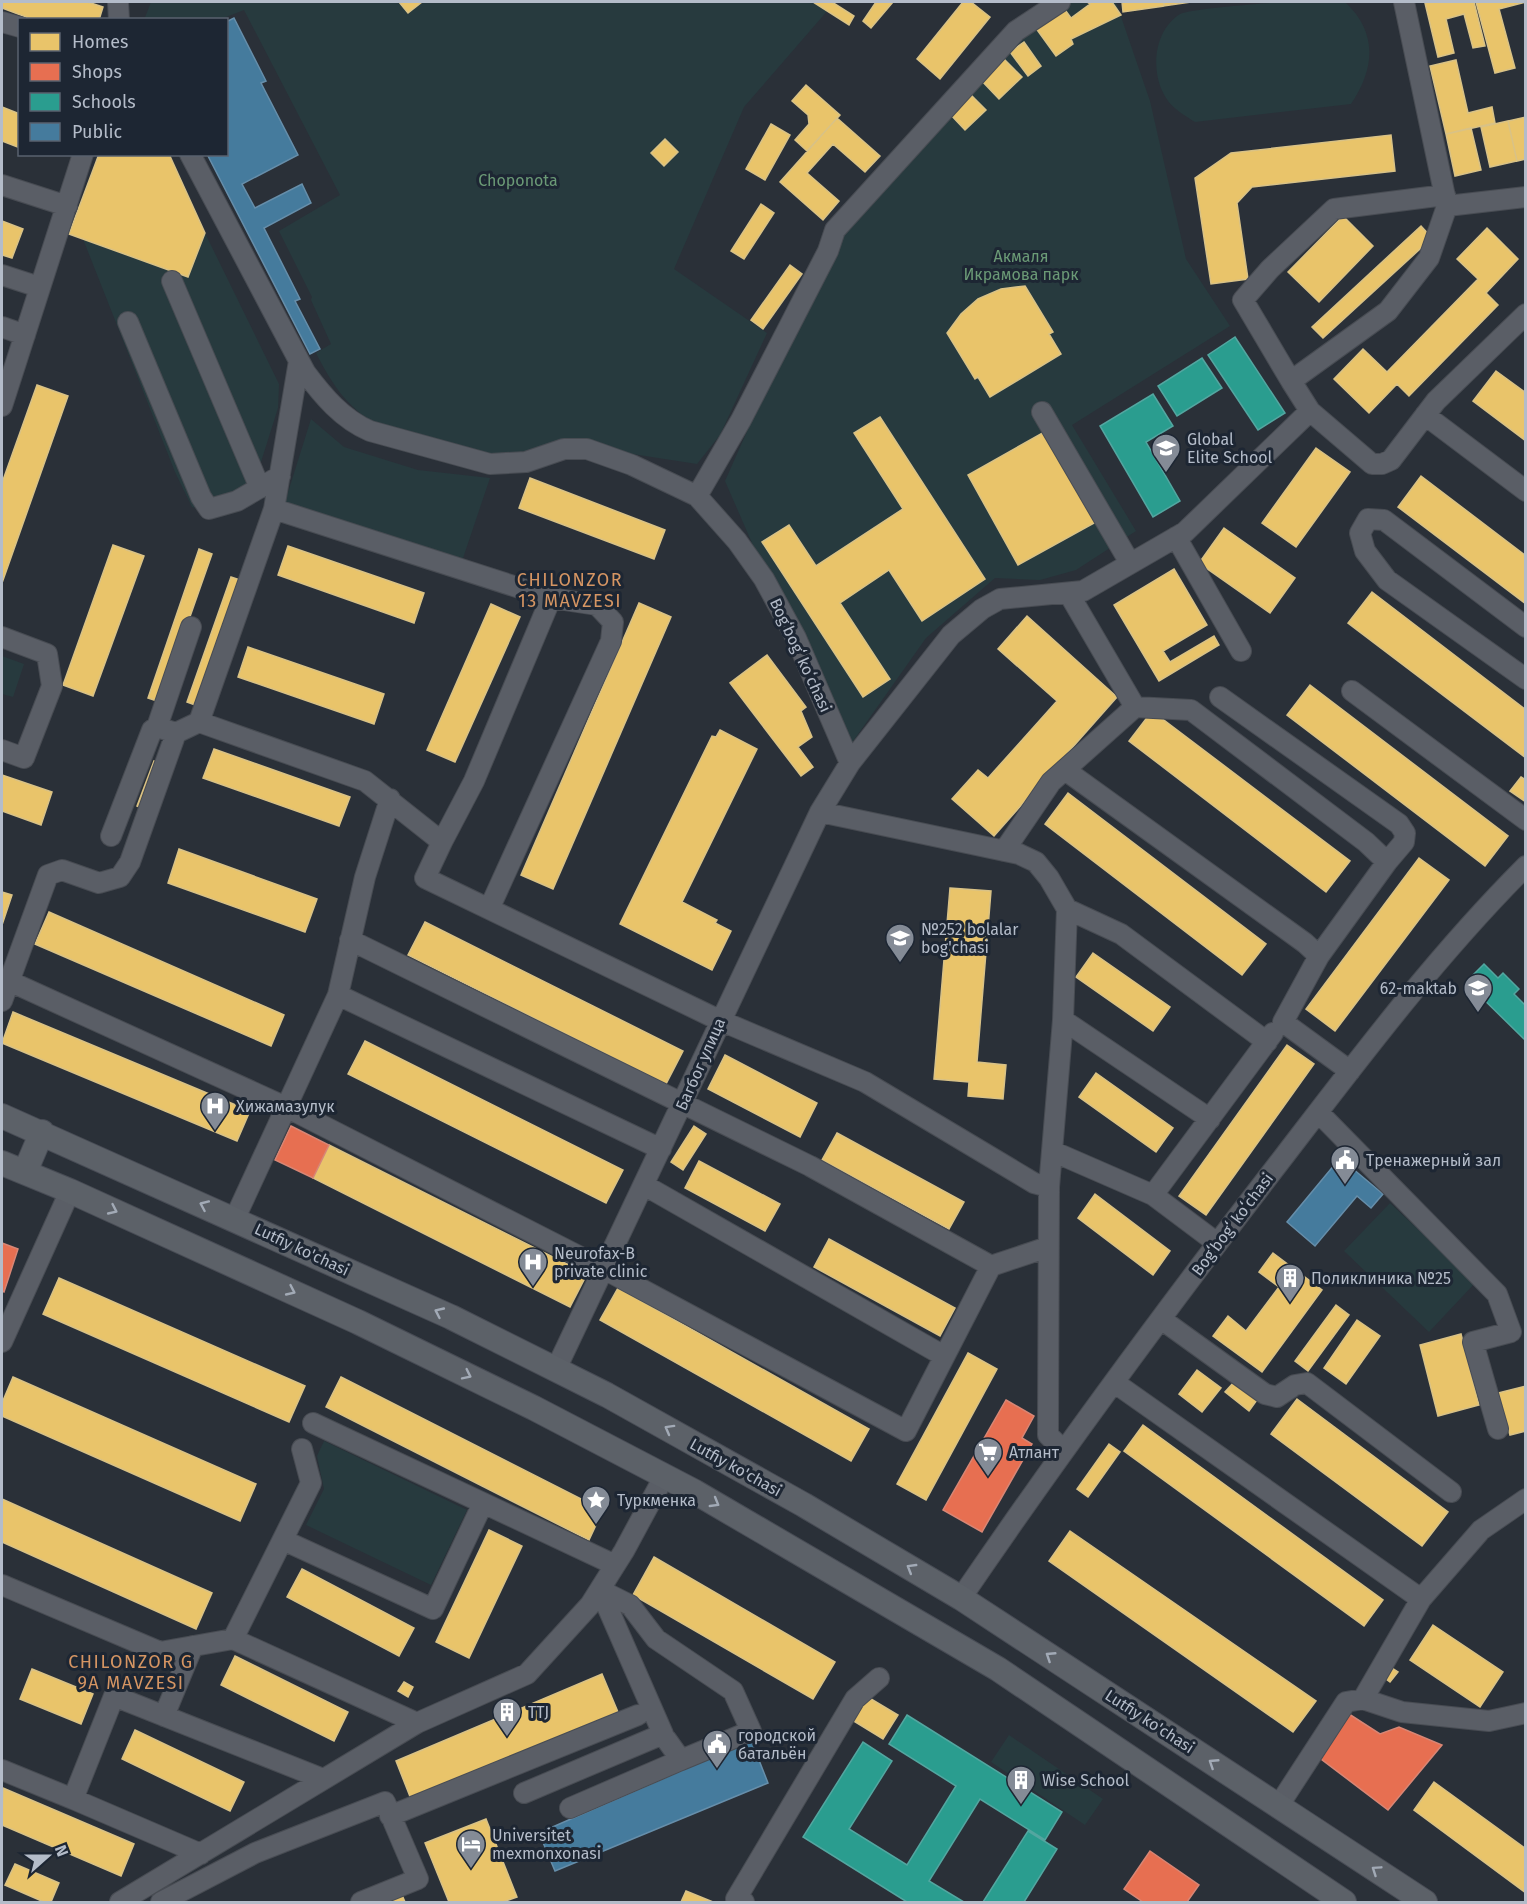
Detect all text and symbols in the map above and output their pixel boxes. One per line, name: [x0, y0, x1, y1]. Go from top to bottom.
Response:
legend: [18, 18, 228, 156]
text: Homes: [72, 31, 128, 53]
text: Shops: [72, 61, 122, 83]
text: Schools: [72, 91, 136, 113]
text: Public: [72, 121, 122, 143]
park label: Choponota: [478, 171, 558, 190]
park label: Акмаля Икрамова парк: [963, 247, 1079, 284]
place label: Global Elite School: [1187, 430, 1273, 467]
school or university icon: Global Elite School: [1150, 432, 1182, 474]
district label: CHILONZOR 13 MAVZESI: [517, 569, 623, 612]
street label: Bogʻbogʻ koʻchasi: [766, 595, 835, 715]
place label: №252 bolalar bog'chasi: [921, 920, 1019, 957]
school or university icon: №252 bolalar bog'chasi: [884, 922, 916, 964]
school or university icon: 62-maktab: [1462, 972, 1494, 1014]
place label: 62-maktab: [1380, 979, 1457, 998]
street label: Багбог улица: [672, 1015, 729, 1113]
hospital icon: Хижамазулук: [199, 1090, 231, 1132]
place label: Хижамазулук: [236, 1097, 335, 1116]
public building icon: Тренажерный зал: [1329, 1144, 1361, 1186]
place label: Тренажерный зал: [1366, 1151, 1501, 1170]
street label: Bogʻbogʻ koʻchasi: [1188, 1169, 1277, 1279]
one-way arrow: [200, 1200, 211, 1212]
one-way arrow: [107, 1203, 118, 1215]
street label: Lutfiy ko'chasi: [251, 1219, 352, 1280]
place label: Neurofax-B private clinic: [554, 1244, 648, 1281]
hospital icon: Neurofax-B private clinic: [517, 1246, 549, 1288]
building icon: Поликлиника №25: [1274, 1262, 1306, 1304]
place label: Поликлиника №25: [1311, 1269, 1451, 1288]
one-way arrow: [284, 1284, 295, 1296]
one-way arrow: [435, 1307, 446, 1319]
one-way arrow: [460, 1367, 471, 1379]
one-way arrow: [665, 1425, 675, 1436]
street label: Lutfiy ko'chasi: [686, 1434, 785, 1501]
supermarket icon: Атлант: [972, 1436, 1004, 1478]
place label: Атлант: [1009, 1443, 1060, 1462]
place icon: Туркменка: [580, 1484, 612, 1526]
place label: Туркменка: [617, 1491, 696, 1510]
one-way arrow: [708, 1496, 719, 1507]
one-way arrow: [907, 1564, 917, 1576]
district label: CHILONZOR G 9A MAVZESI: [68, 1651, 194, 1694]
one-way arrow: [1046, 1652, 1057, 1663]
street label: Lutfiy ko'chasi: [1102, 1686, 1198, 1757]
building icon: TTJ: [491, 1696, 523, 1738]
place label: TTJ: [528, 1703, 549, 1722]
place label: городской батальён: [738, 1726, 816, 1763]
public building icon: городской батальён: [701, 1728, 733, 1770]
one-way arrow: [1209, 1759, 1220, 1770]
building icon: Wise School: [1005, 1764, 1037, 1806]
place label: Wise School: [1042, 1771, 1130, 1790]
north arrow: [18, 1826, 78, 1886]
place label: Universitet mexmonxonasi: [492, 1826, 601, 1863]
hotel icon: Universitet mexmonxonasi: [455, 1828, 487, 1870]
text: N: [51, 1842, 72, 1859]
one-way arrow: [1372, 1866, 1383, 1877]

